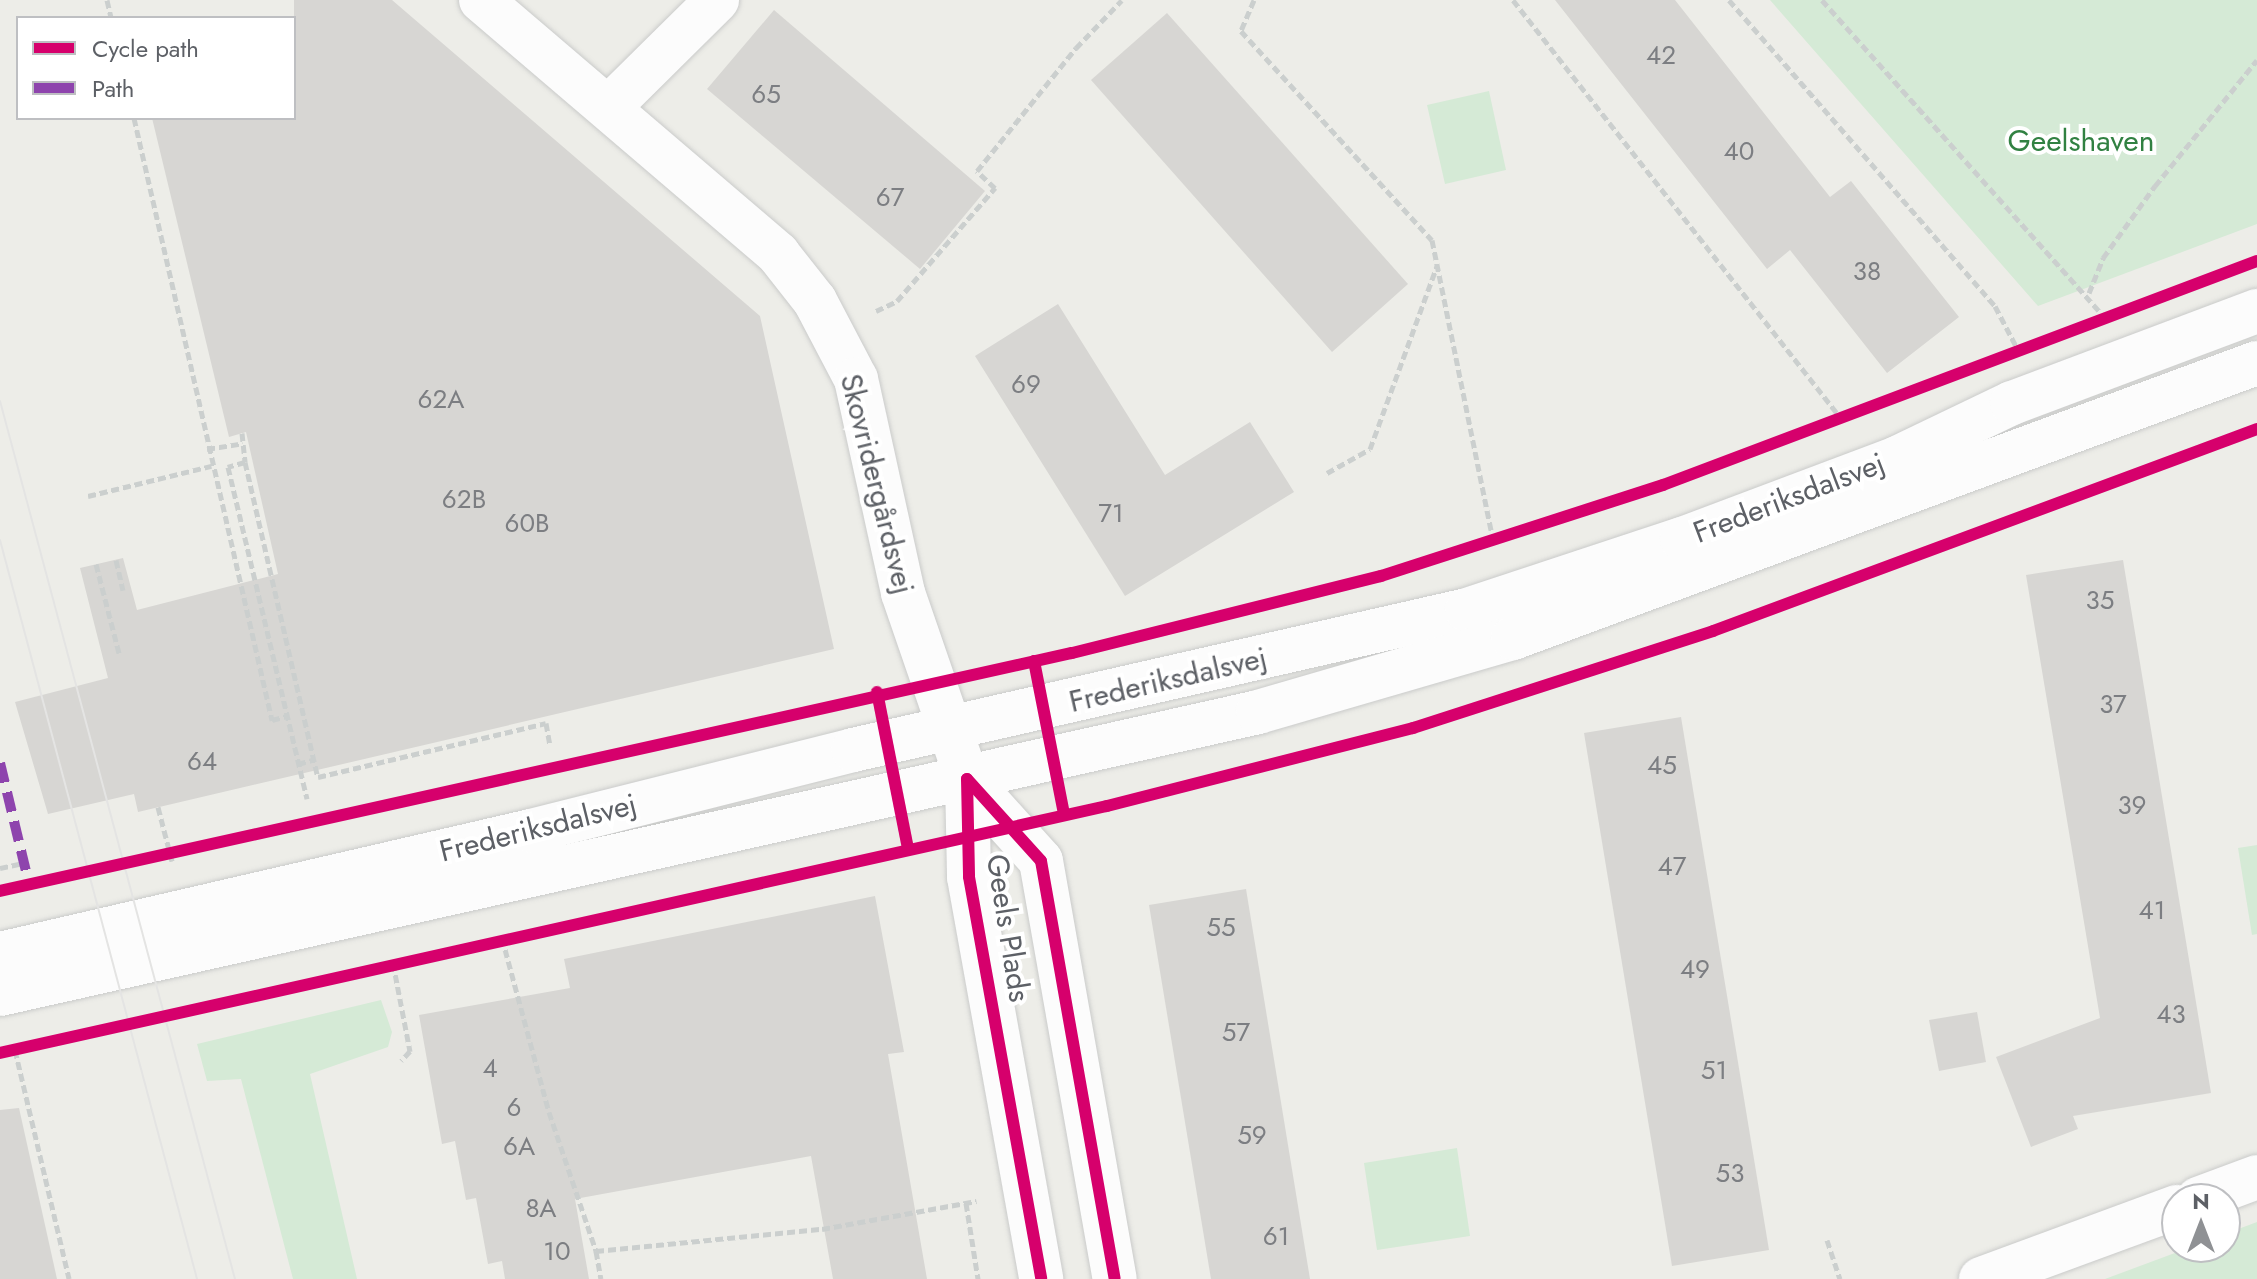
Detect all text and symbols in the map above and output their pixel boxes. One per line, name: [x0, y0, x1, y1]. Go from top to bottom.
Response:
legend: [16, 16, 296, 120]
text: Cycle path: [92, 31, 199, 66]
house number: 42: [1646, 40, 1676, 72]
text: Path: [92, 71, 134, 106]
house number: 65: [751, 79, 781, 111]
park label: Geelshaven: [2007, 123, 2155, 159]
house number: 40: [1724, 136, 1754, 168]
house number: 67: [876, 182, 904, 214]
house number: 38: [1853, 256, 1881, 288]
house number: 69: [1011, 369, 1041, 401]
street label: Skovridergårdsvej: [832, 370, 922, 598]
house number: 62A: [418, 384, 464, 416]
street label: Frederiksdalsvej: [1688, 445, 1890, 551]
house number: 62B: [442, 484, 486, 516]
house number: 71: [1098, 498, 1124, 530]
house number: 60B: [504, 508, 550, 540]
house number: 35: [2086, 585, 2114, 617]
street label: Frederiksdalsvej: [1066, 640, 1270, 720]
house number: 37: [2099, 689, 2127, 721]
house number: 64: [187, 746, 217, 778]
house number: 45: [1647, 750, 1677, 782]
street label: Frederiksdalsvej: [436, 786, 640, 870]
house number: 39: [2117, 790, 2147, 822]
house number: 47: [1658, 851, 1686, 883]
street label: Geels Plads: [979, 852, 1037, 1004]
house number: 41: [2139, 895, 2165, 927]
house number: 55: [1206, 912, 1236, 944]
house number: 49: [1680, 954, 1710, 986]
house number: 43: [2156, 999, 2186, 1031]
house number: 57: [1222, 1017, 1250, 1049]
house number: 4: [482, 1053, 498, 1085]
house number: 51: [1701, 1055, 1727, 1087]
house number: 6: [507, 1092, 521, 1124]
house number: 59: [1237, 1120, 1267, 1152]
house number: 6A: [503, 1131, 535, 1163]
house number: 53: [1716, 1158, 1744, 1190]
north arrow: [2161, 1183, 2241, 1263]
text: N: [2192, 1185, 2210, 1217]
house number: 8A: [526, 1193, 556, 1225]
house number: 61: [1263, 1221, 1289, 1253]
house number: 10: [543, 1236, 571, 1268]

